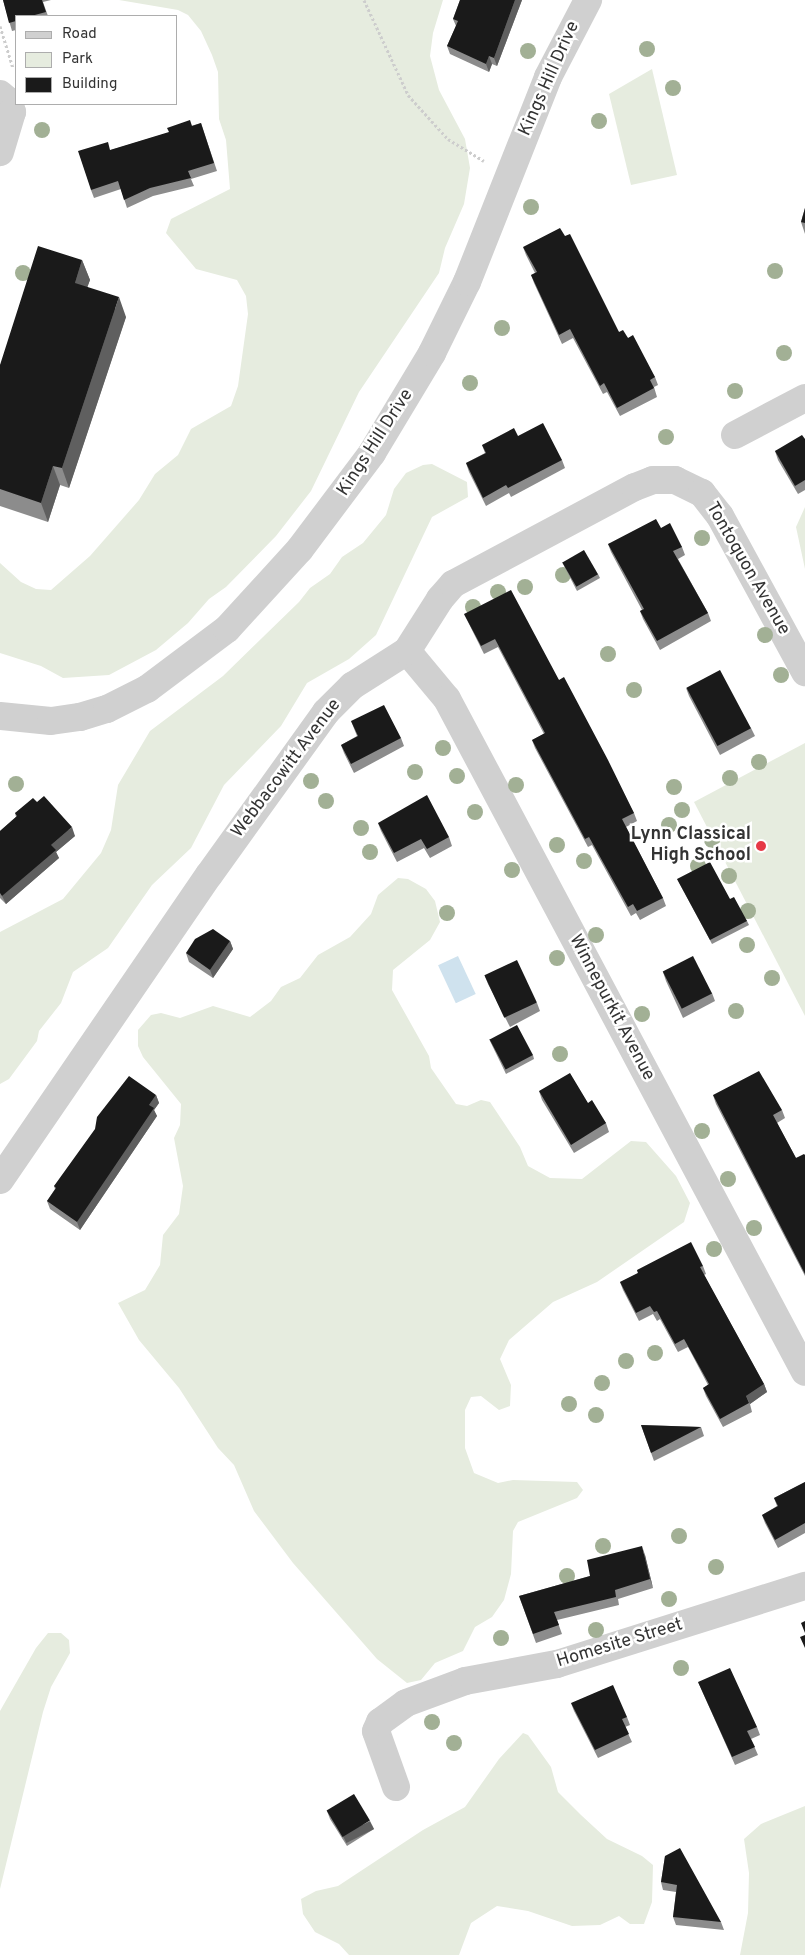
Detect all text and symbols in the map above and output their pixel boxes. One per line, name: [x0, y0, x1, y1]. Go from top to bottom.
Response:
legend: [15, 15, 178, 105]
street label: Kings Hill Drive: [515, 18, 585, 140]
text: Road: [62, 25, 97, 44]
text: Park: [62, 50, 93, 69]
text: Building: [62, 75, 117, 94]
street label: Kings Hill Drive: [333, 385, 419, 501]
street label: Tontoquon Avenue: [700, 499, 794, 639]
street label: Webbacowitt Avenue: [228, 695, 346, 843]
place label: Lynn Classical High School: [631, 825, 751, 868]
marker: Lynn Classical High School: [755, 840, 767, 852]
street label: Winnepurkit Avenue: [563, 931, 659, 1085]
street label: Homesite Street: [554, 1615, 686, 1673]

